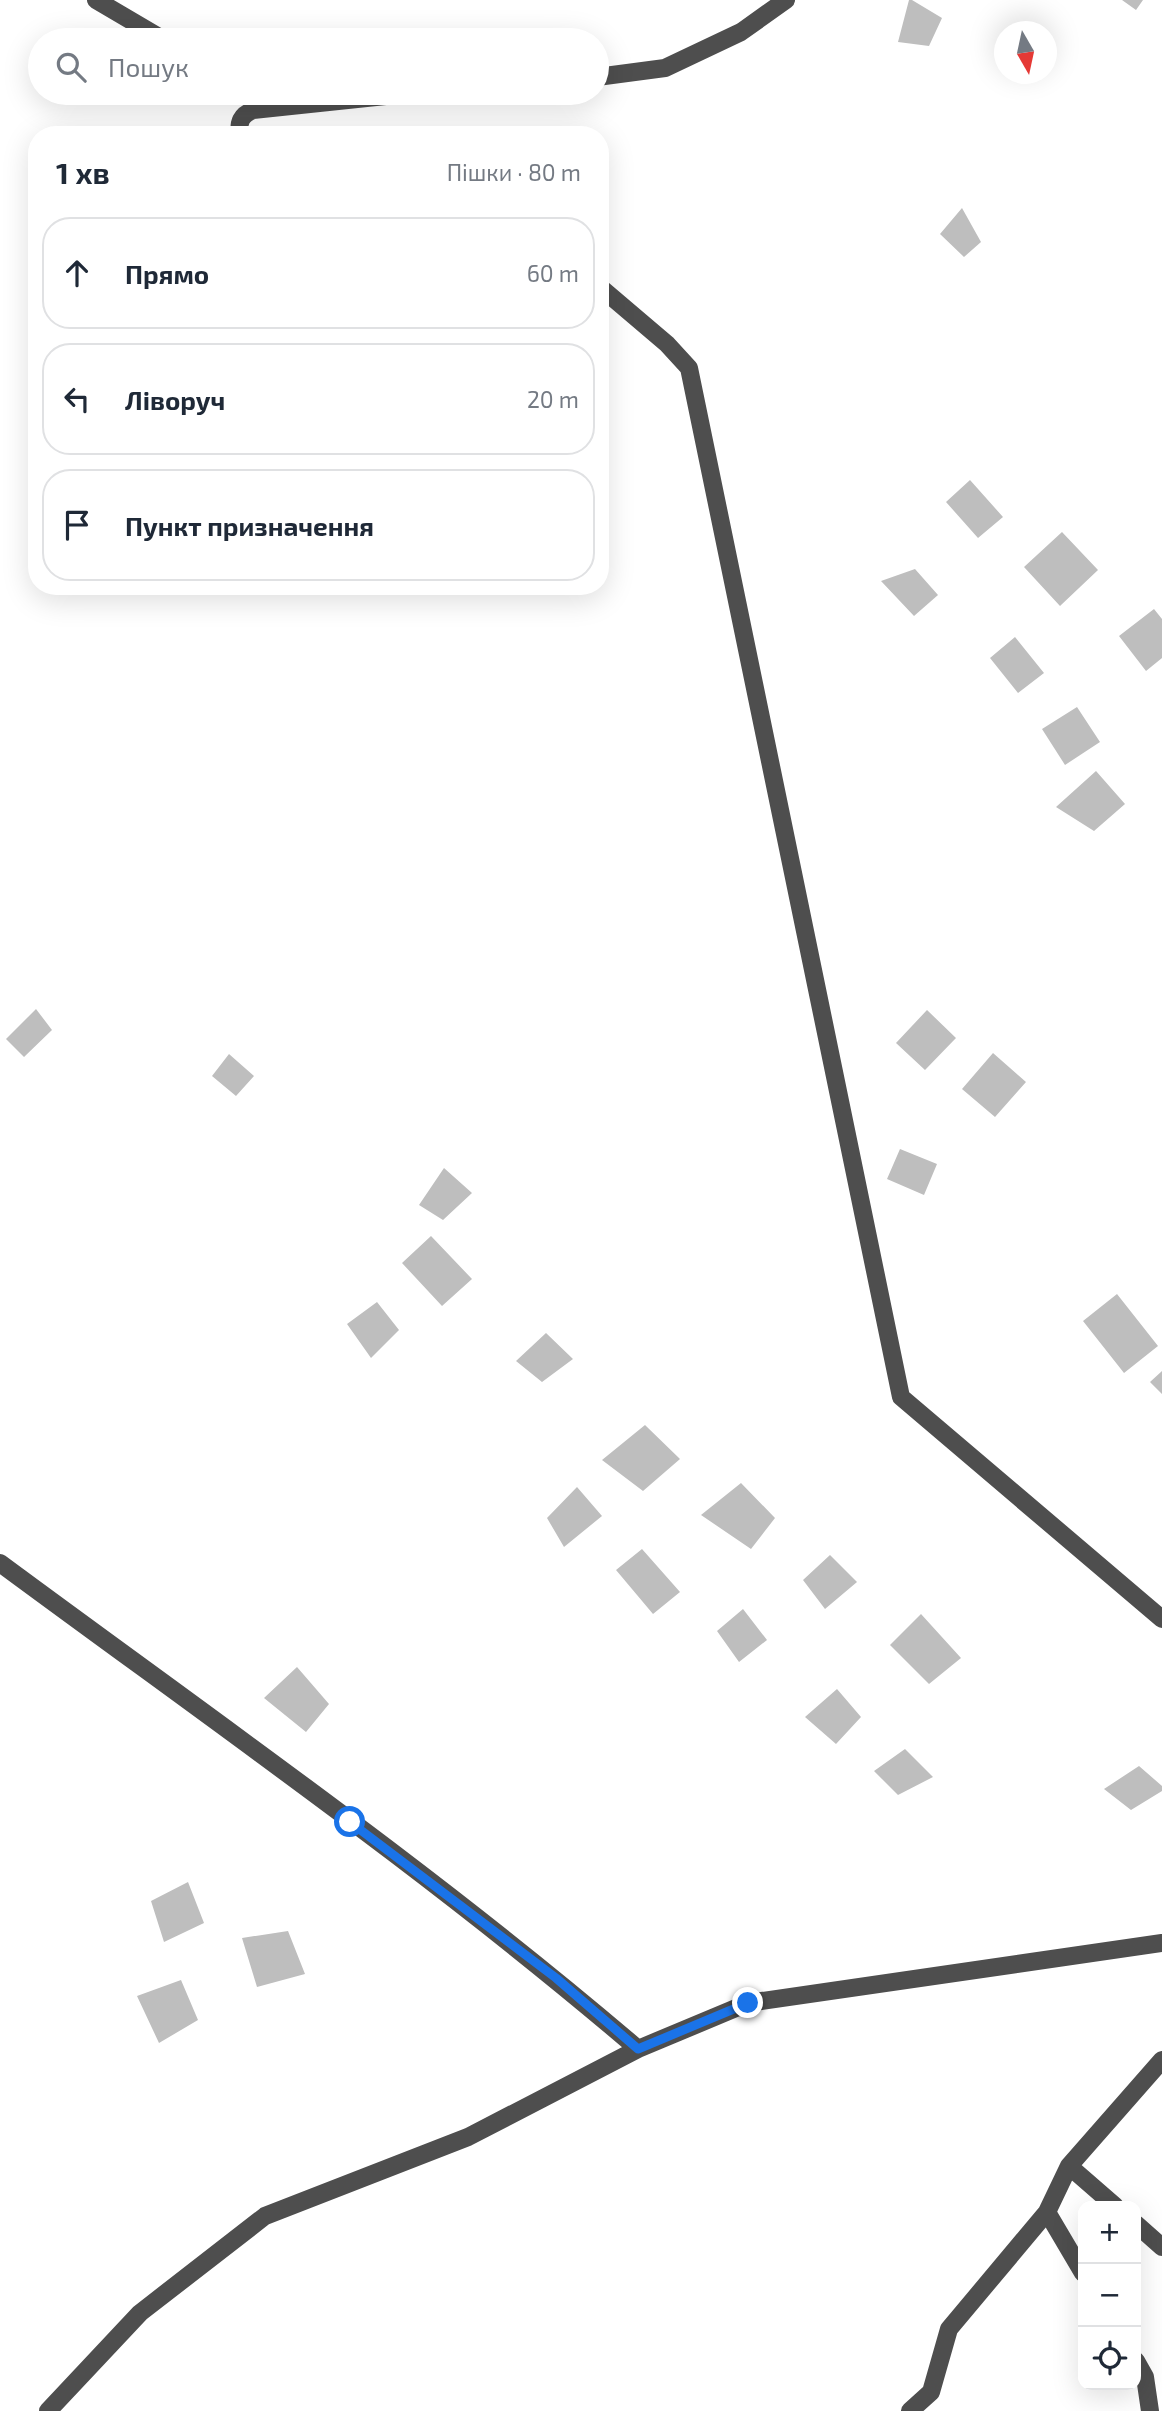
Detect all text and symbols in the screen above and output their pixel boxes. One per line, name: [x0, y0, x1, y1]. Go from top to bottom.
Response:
north arrow: [994, 21, 1057, 84]
search box: [28, 28, 609, 105]
icon: search: [52, 48, 90, 86]
text: Пошук: [108, 51, 189, 82]
text: 1 хв: [56, 154, 110, 190]
text: Пішки · 80 m: [447, 158, 581, 186]
icon: ahead: [58, 254, 96, 292]
text: Прямо: [125, 258, 209, 289]
text: 60 m: [527, 259, 579, 287]
icon: left: [58, 380, 96, 418]
text: Ліворуч: [125, 384, 225, 415]
text: 20 m: [527, 385, 579, 413]
icon: arrive: [58, 506, 96, 544]
text: Пункт призначення: [125, 510, 374, 541]
route start: [334, 1806, 365, 1837]
route end: [732, 1987, 763, 2018]
map controls: [1078, 2201, 1141, 2390]
button: +: [1078, 2201, 1141, 2264]
button: −: [1078, 2264, 1141, 2327]
button: locate: [1078, 2327, 1141, 2390]

